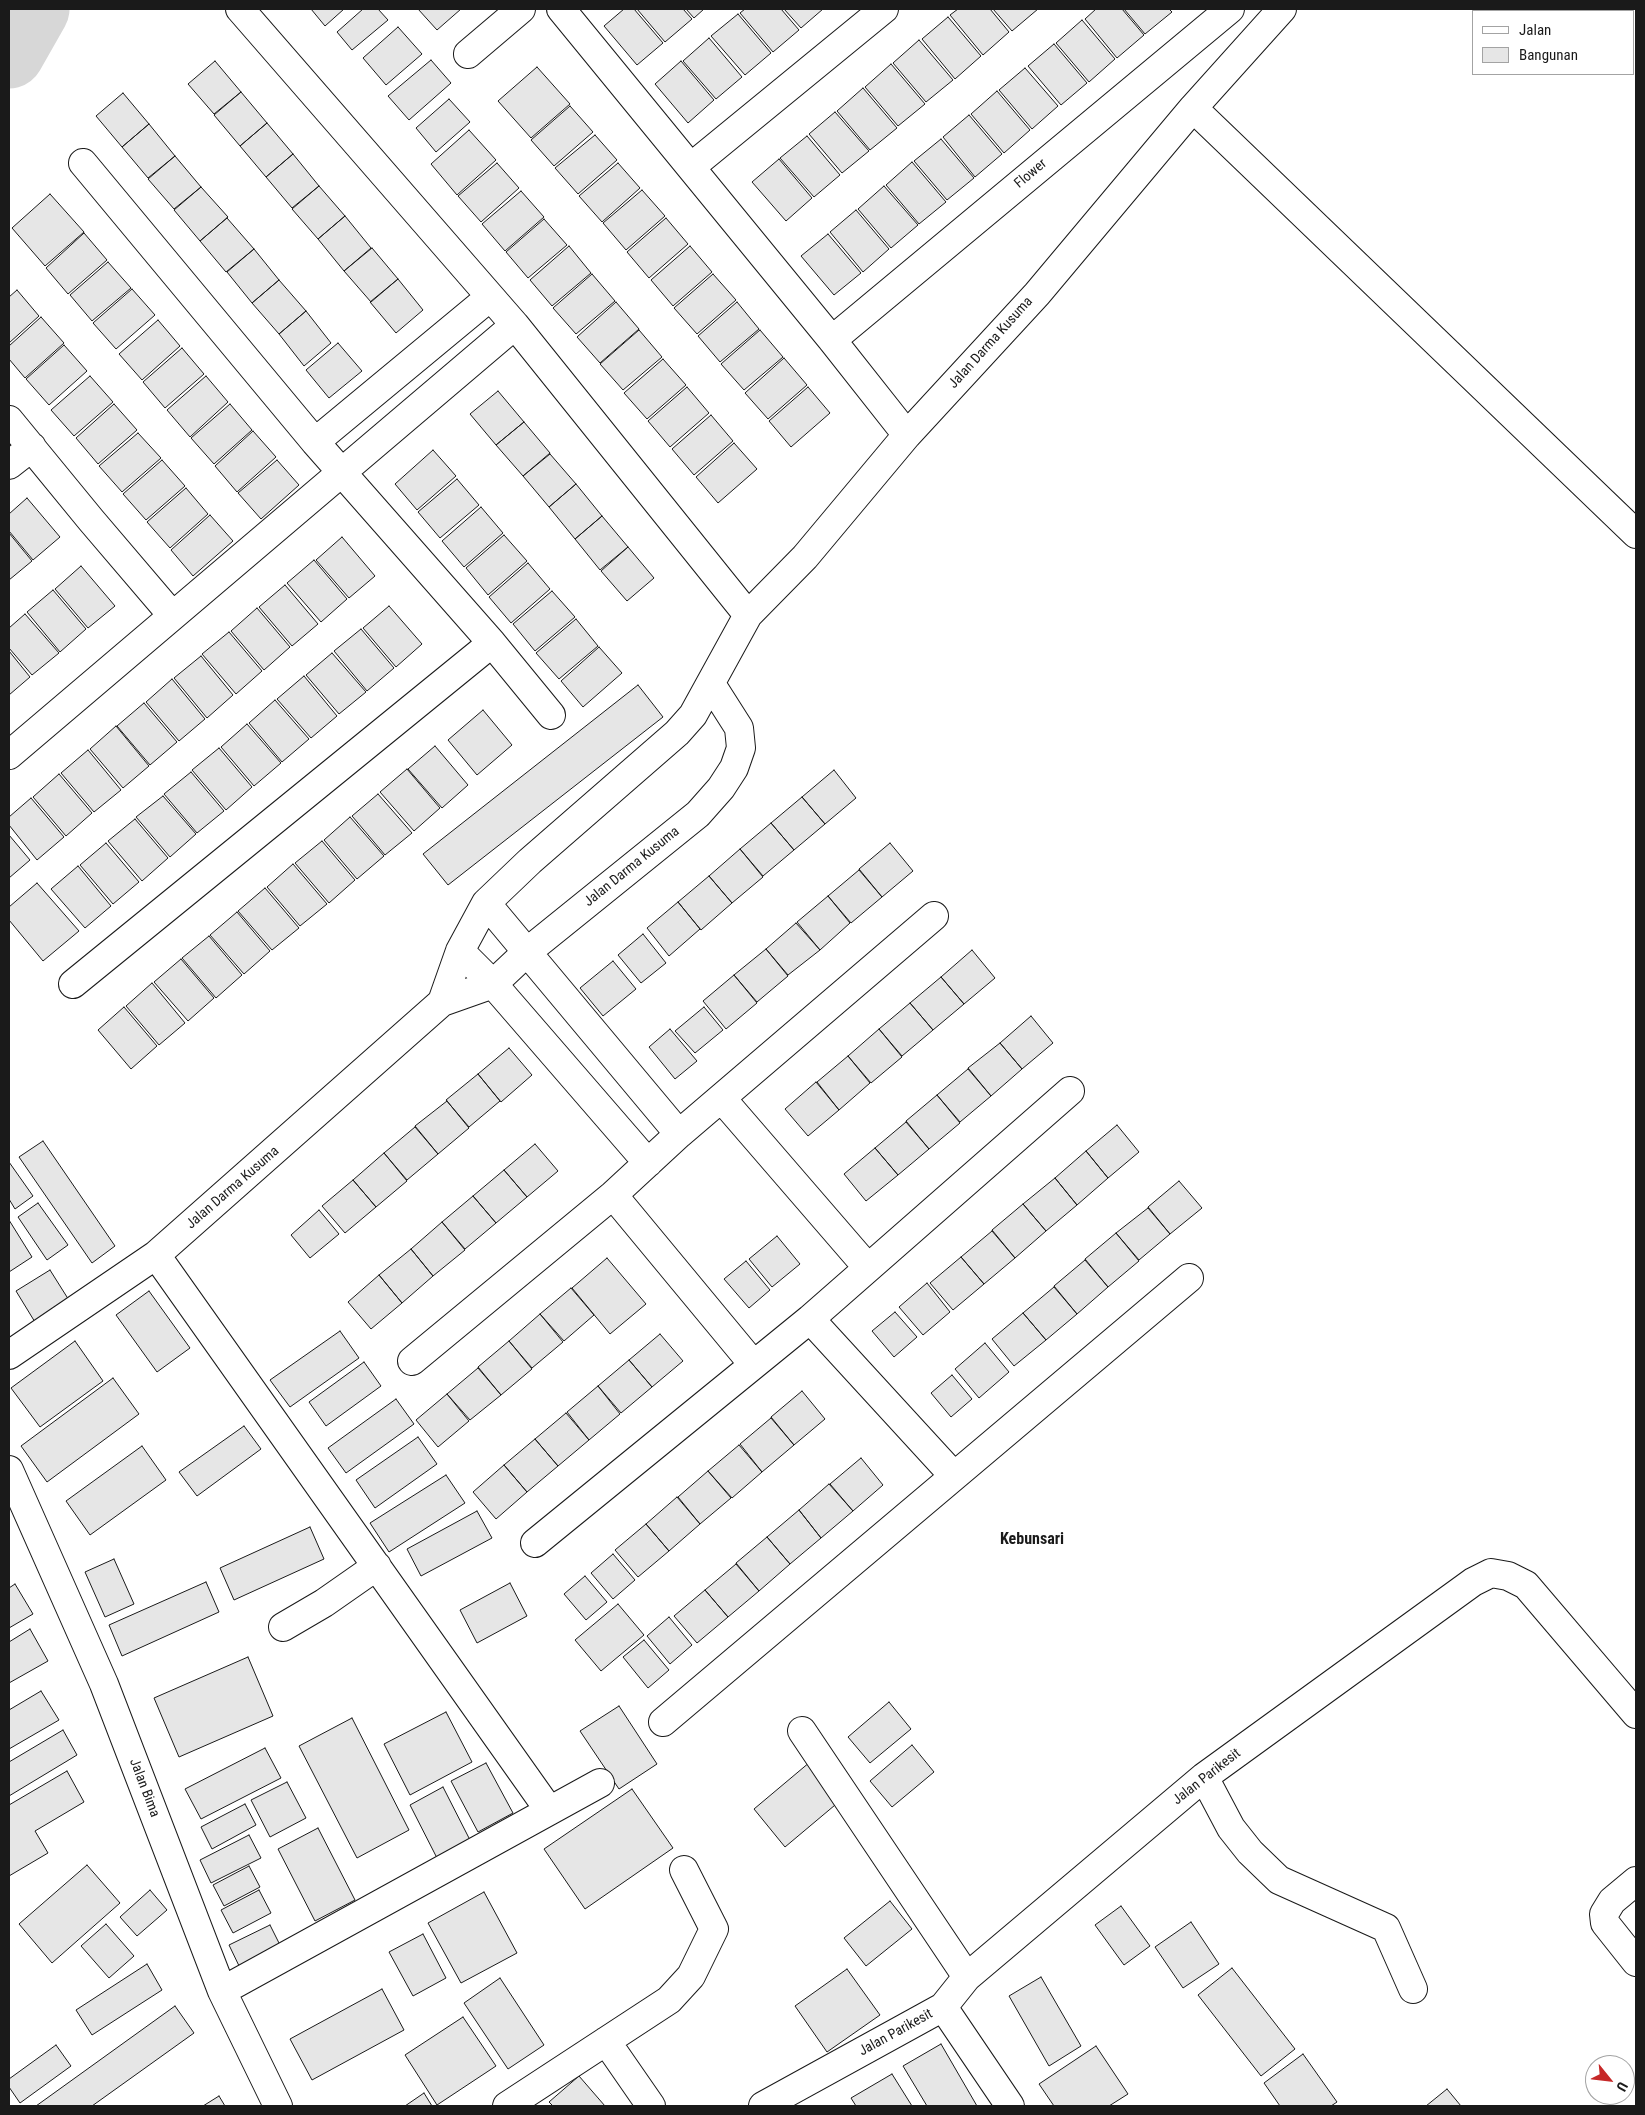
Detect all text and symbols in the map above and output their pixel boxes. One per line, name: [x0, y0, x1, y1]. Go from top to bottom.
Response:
legend: [1472, 10, 1635, 75]
text: Jalan: [1519, 21, 1551, 39]
text: Bangunan: [1519, 46, 1578, 64]
street label: Flower: [1011, 156, 1051, 192]
street label: Jalan Darma Kusuma: [945, 294, 1037, 392]
street label: Jalan Darma Kusuma: [581, 824, 683, 910]
street label: Jalan Darma Kusuma: [183, 1143, 283, 1233]
district label: Kebunsari: [1000, 1530, 1064, 1550]
street label: Jalan Parikesit: [1170, 1745, 1244, 1809]
street label: Jalan Bima: [125, 1756, 163, 1820]
street label: Jalan Parikesit: [856, 2006, 936, 2060]
north arrow: [1585, 2055, 1635, 2105]
text: U: [1613, 2079, 1631, 2094]

